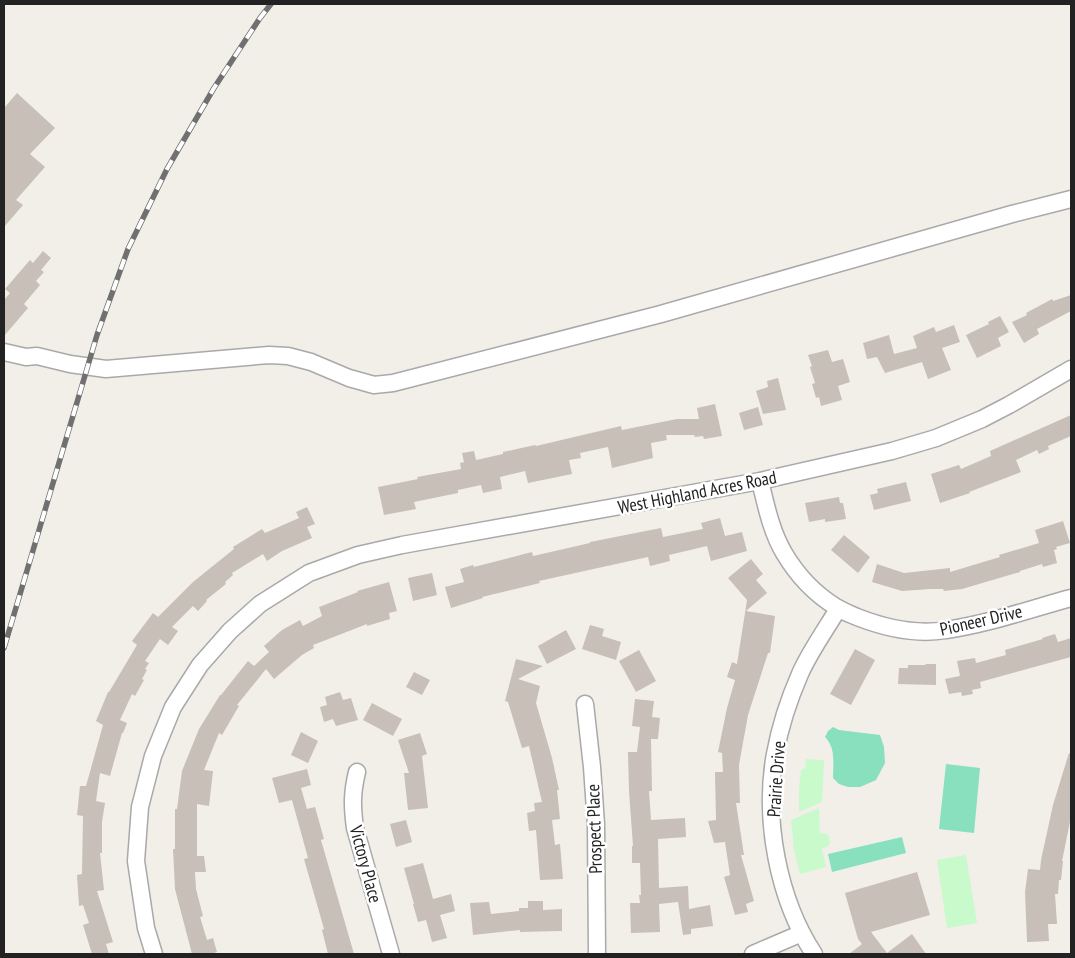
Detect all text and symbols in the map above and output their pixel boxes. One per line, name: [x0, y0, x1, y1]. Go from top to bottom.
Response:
street label: West Highland Acres Road: [616, 465, 778, 519]
street label: Pioneer Drive: [938, 599, 1024, 641]
street label: Prairie Drive: [762, 740, 790, 818]
street label: Prospect Place: [581, 784, 607, 874]
street label: Victory Place: [344, 822, 387, 905]

